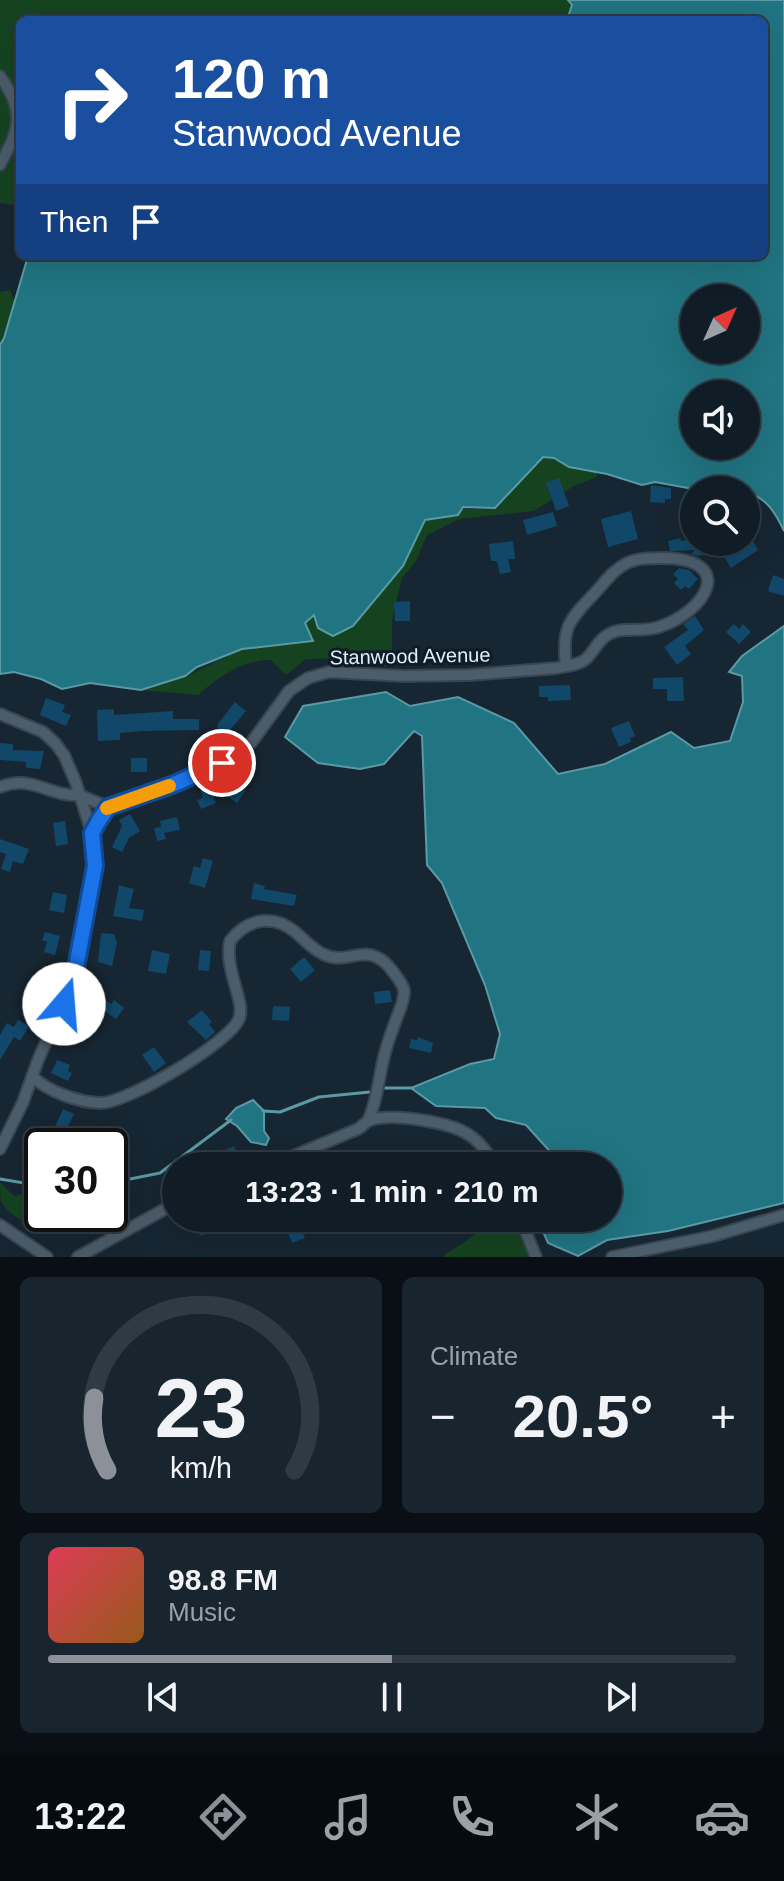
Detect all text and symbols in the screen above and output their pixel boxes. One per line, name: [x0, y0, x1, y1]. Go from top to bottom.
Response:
text: 120 m: [172, 47, 331, 110]
icon: right: [40, 48, 144, 152]
text: Stanwood Avenue: [172, 113, 462, 154]
icon: arrive: [124, 200, 168, 244]
text: Then: [40, 205, 108, 238]
north arrow: [680, 284, 760, 364]
map controls: [680, 284, 760, 556]
button: sound: [680, 380, 760, 460]
button: search: [680, 476, 760, 556]
street label: Stanwood Avenue: [329, 644, 491, 668]
pin: [188, 729, 256, 797]
icon: arrive: [200, 741, 244, 785]
position arrow: [22, 962, 106, 1046]
speed limit sign: 30: [24, 1128, 128, 1232]
text: 13:23 · 1 min · 210 m: [245, 1175, 539, 1208]
text: Climate: [430, 1341, 518, 1371]
text: 23: [155, 1362, 247, 1455]
text: 20.5°: [513, 1383, 653, 1450]
text: −: [430, 1392, 456, 1441]
text: +: [710, 1392, 736, 1441]
text: km/h: [170, 1452, 232, 1484]
text: 98.8 FM: [168, 1563, 278, 1596]
text: Music: [168, 1597, 236, 1627]
icon: previous: [141, 1675, 185, 1719]
icon: pause: [370, 1675, 414, 1719]
icon: next: [599, 1675, 643, 1719]
icon: directions: [195, 1789, 251, 1845]
icon: music: [320, 1789, 376, 1845]
icon: phone: [444, 1789, 500, 1845]
icon: climate: [569, 1789, 625, 1845]
icon: car: [694, 1789, 750, 1845]
text: 13:22: [34, 1796, 126, 1837]

